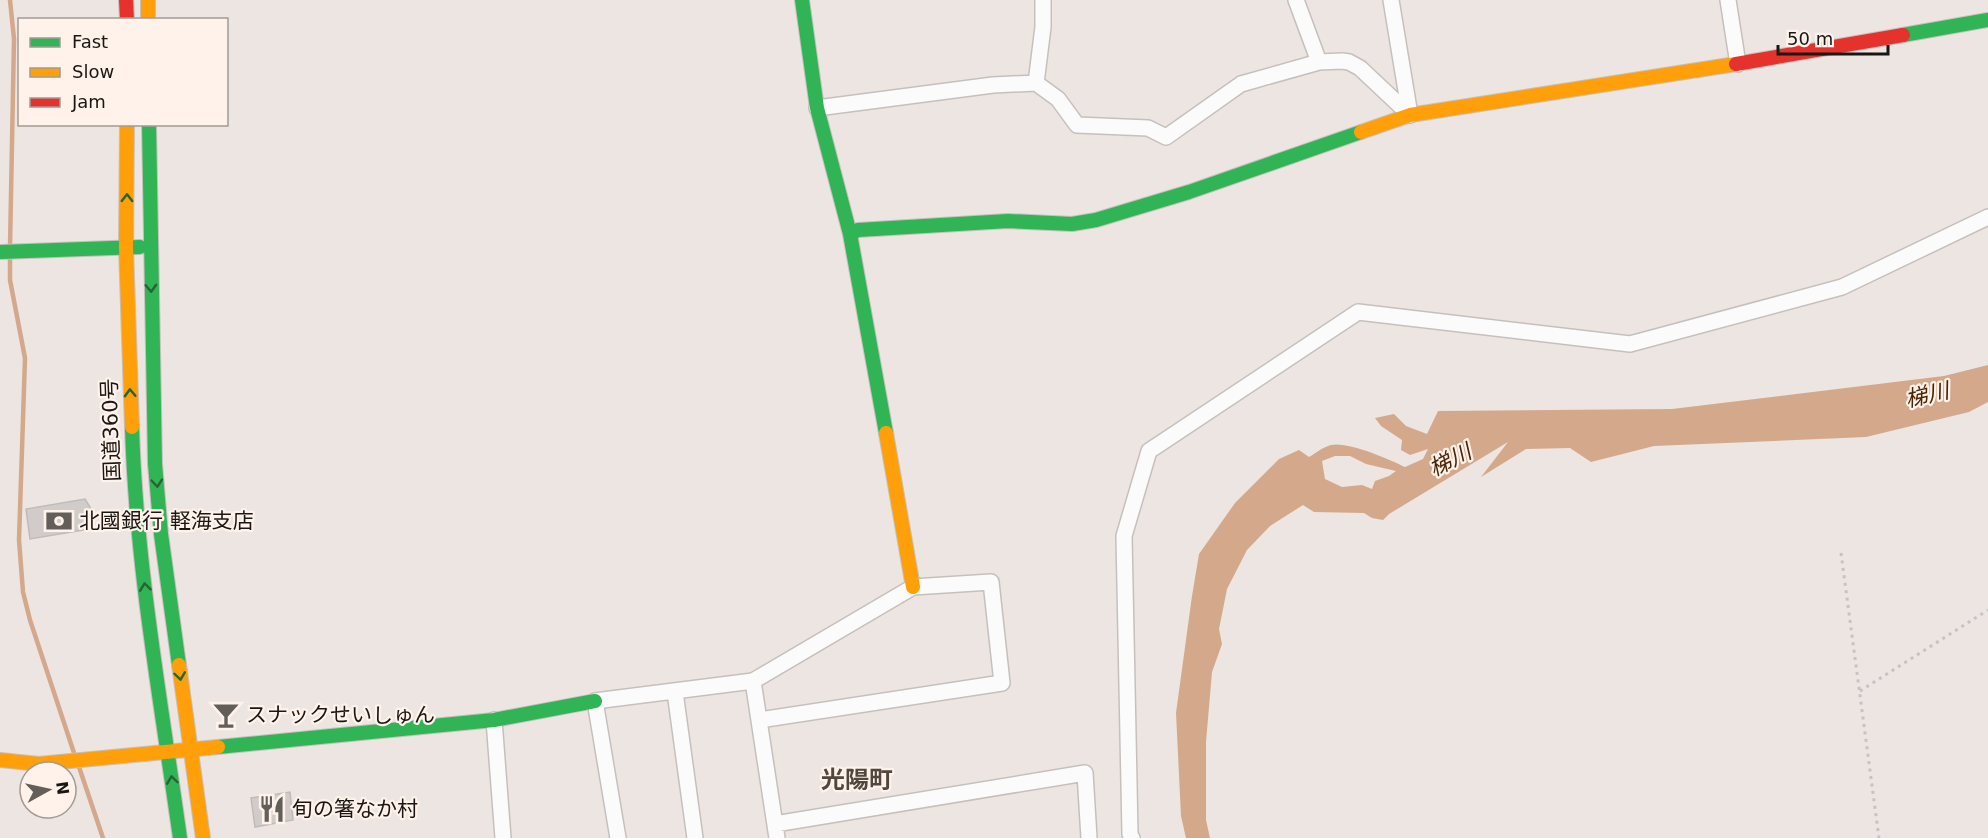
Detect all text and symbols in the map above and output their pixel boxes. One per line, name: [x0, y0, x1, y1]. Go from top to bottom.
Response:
legend: [18, 18, 228, 126]
scale bar: [1778, 18, 1888, 56]
text: 50 m: [1787, 28, 1833, 49]
text: Fast: [72, 31, 108, 52]
text: Slow: [72, 61, 114, 82]
text: Jam: [71, 91, 106, 112]
one-way arrow: [121, 193, 133, 202]
one-way arrow: [145, 283, 157, 292]
water label: 梯川: [1903, 377, 1953, 412]
street label: 国道360号: [97, 378, 125, 482]
one-way arrow: [124, 388, 137, 397]
water label: 梯川: [1425, 438, 1477, 481]
one-way arrow: [150, 478, 163, 487]
bank icon: 北國銀行 軽海支店: [44, 506, 74, 536]
place label: 北國銀行 軽海支店: [79, 509, 254, 533]
one-way arrow: [139, 582, 152, 592]
one-way arrow: [173, 672, 185, 681]
bar icon: スナックせいしゅん: [211, 700, 241, 730]
place label: スナックせいしゅん: [246, 703, 435, 727]
north arrow: [18, 760, 78, 820]
district label: 光陽町: [821, 766, 893, 794]
one-way arrow: [166, 776, 178, 785]
text: N: [52, 780, 73, 796]
restaurant icon: 旬の箸なか村: [257, 794, 287, 824]
place label: 旬の箸なか村: [292, 797, 418, 821]

